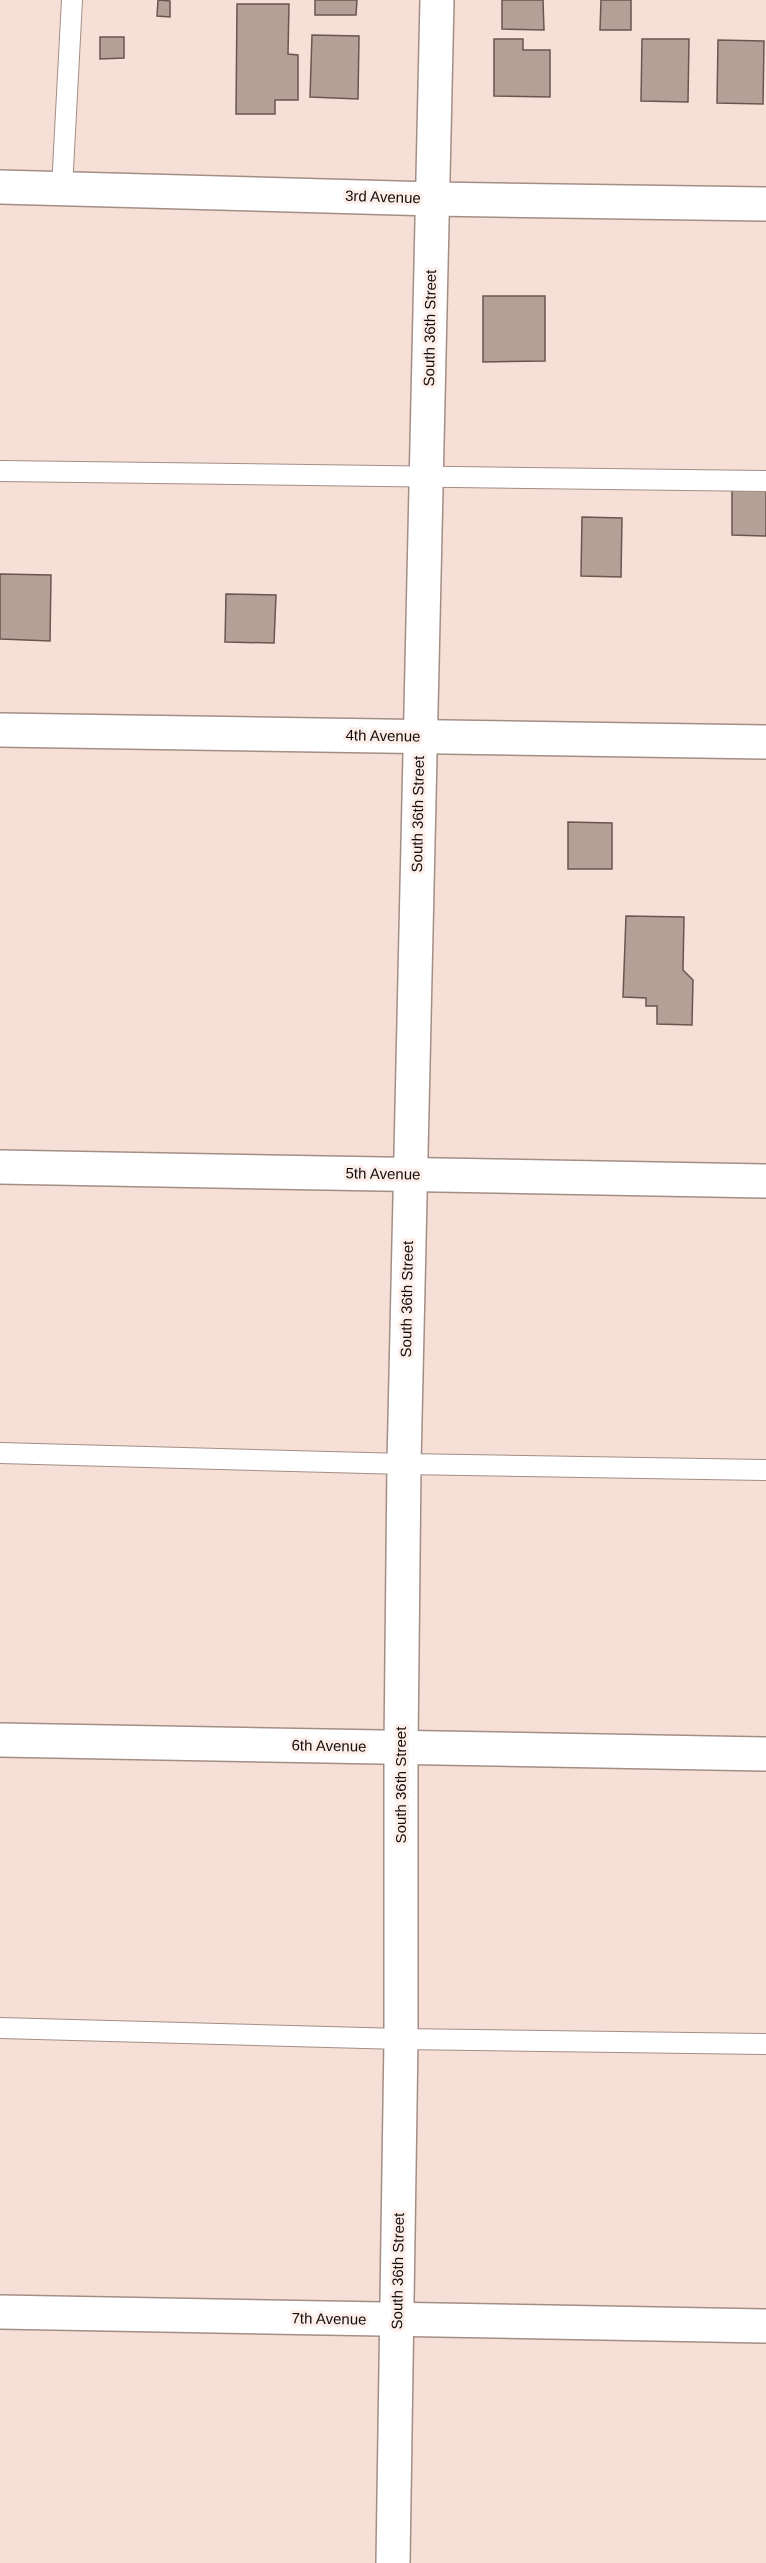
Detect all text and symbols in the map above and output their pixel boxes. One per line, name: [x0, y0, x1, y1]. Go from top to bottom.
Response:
street label: 3rd Avenue: [345, 187, 421, 206]
street label: South 36th Street: [420, 269, 439, 387]
street label: 4th Avenue: [345, 726, 421, 745]
street label: South 36th Street: [408, 755, 427, 873]
street label: 5th Avenue: [345, 1164, 421, 1183]
street label: South 36th Street: [397, 1240, 416, 1358]
street label: South 36th Street: [392, 1726, 409, 1843]
street label: 6th Avenue: [291, 1736, 367, 1755]
street label: South 36th Street: [388, 2212, 407, 2330]
street label: 7th Avenue: [291, 2309, 367, 2328]

